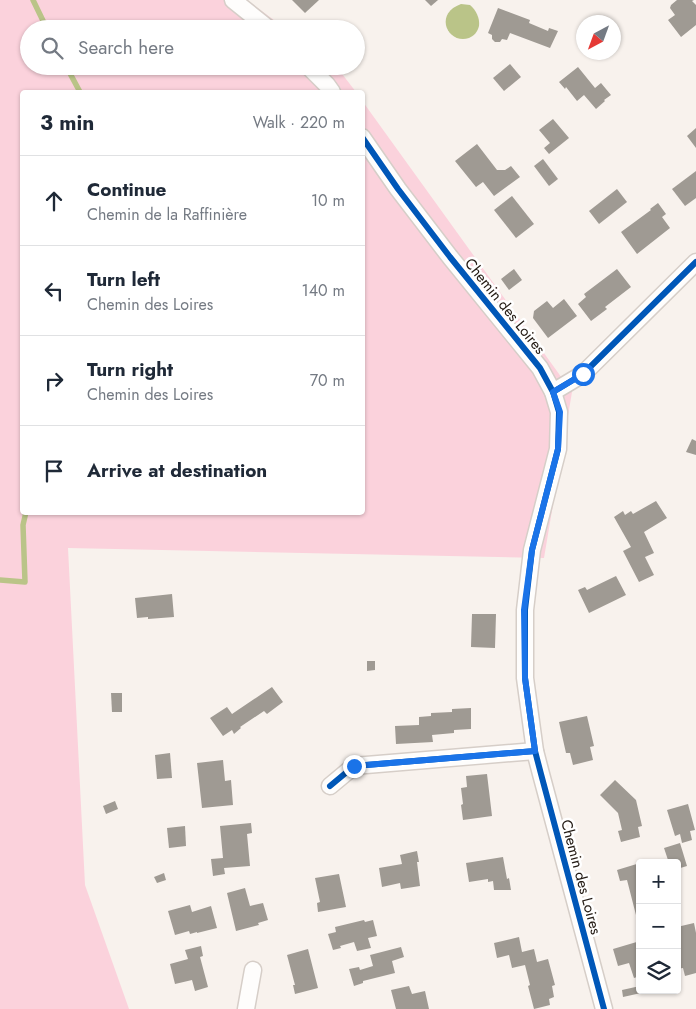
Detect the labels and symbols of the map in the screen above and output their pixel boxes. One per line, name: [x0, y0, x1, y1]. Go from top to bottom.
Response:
north arrow: [576, 15, 621, 60]
street label: Chemin des Loires: [459, 253, 551, 359]
route start: [572, 363, 595, 386]
route end: [343, 755, 366, 778]
street label: Chemin des Loires: [555, 817, 607, 937]

